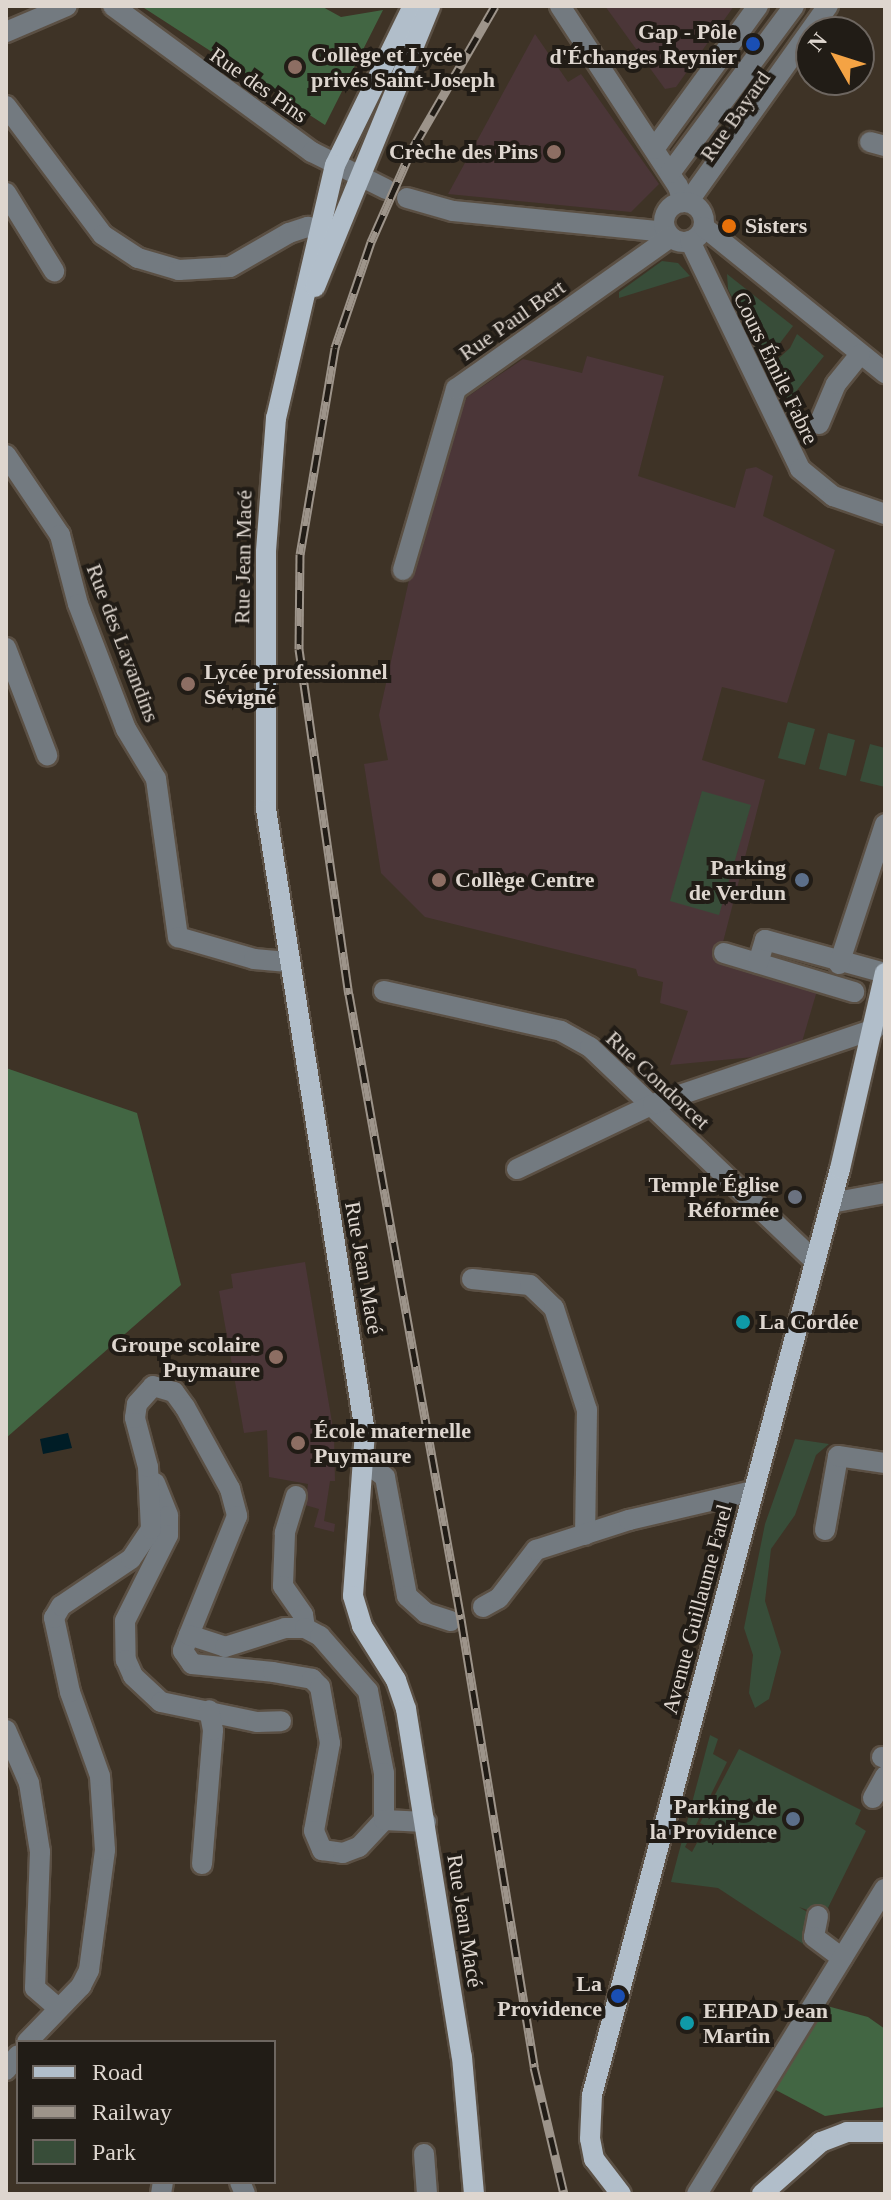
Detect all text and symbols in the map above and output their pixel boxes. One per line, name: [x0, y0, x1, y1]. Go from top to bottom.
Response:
north arrow: [795, 16, 875, 96]
place label: Gap - Pôle d'Échanges Reynier: [549, 18, 737, 70]
text: N: [803, 28, 832, 56]
marker: Gap - Pôle d'Échanges Reynier: [744, 35, 762, 53]
place label: Collège et Lycée privés Saint-Joseph: [311, 41, 495, 92]
street label: Rue des Pins: [205, 42, 313, 128]
marker: Collège et Lycée privés Saint-Joseph: [286, 58, 304, 76]
street label: Rue Bayard: [694, 66, 776, 166]
place label: Crèche des Pins: [389, 139, 538, 165]
marker: Crèche des Pins: [545, 143, 563, 161]
place label: Sisters: [745, 213, 807, 239]
marker: Sisters: [720, 217, 738, 235]
street label: Rue Paul Bert: [454, 274, 570, 366]
street label: Cours Émile Fabre: [728, 288, 824, 448]
street label: Rue Jean Macé: [229, 490, 257, 624]
street label: Rue des Lavandins: [81, 560, 165, 726]
place label: Lycée professionnel Sévigné: [204, 658, 388, 710]
marker: Lycée professionnel Sévigné: [179, 675, 197, 693]
place label: Parking de Verdun: [688, 854, 786, 906]
place label: Collège Centre: [455, 867, 594, 893]
marker: Collège Centre: [430, 871, 448, 889]
marker: Parking de Verdun: [793, 871, 811, 889]
street label: Rue Condorcet: [601, 1025, 715, 1135]
place label: Temple Église Réformée: [648, 1171, 779, 1222]
marker: Temple Église Réformée: [786, 1188, 804, 1206]
street label: Rue Jean Macé: [339, 1200, 389, 1336]
place label: La Cordée: [759, 1309, 859, 1335]
marker: La Cordée: [734, 1313, 752, 1331]
place label: Groupe scolaire Puymaure: [111, 1331, 260, 1382]
marker: Groupe scolaire Puymaure: [267, 1348, 285, 1366]
place label: École maternelle Puymaure: [314, 1417, 471, 1468]
marker: École maternelle Puymaure: [289, 1434, 307, 1452]
street label: Avenue Guillaume Farel: [656, 1501, 738, 1717]
place label: Parking de la Providence: [650, 1793, 777, 1844]
marker: Parking de la Providence: [784, 1810, 802, 1828]
street label: Rue Jean Macé: [441, 1853, 489, 1989]
place label: La Providence: [497, 1970, 602, 2022]
marker: La Providence: [609, 1987, 627, 2005]
place label: EHPAD Jean Martin: [703, 1997, 828, 2048]
marker: EHPAD Jean Martin: [678, 2014, 696, 2032]
legend: [16, 2040, 276, 2184]
text: Road: [92, 2059, 143, 2085]
text: Railway: [92, 2099, 172, 2125]
text: Park: [92, 2139, 136, 2165]

